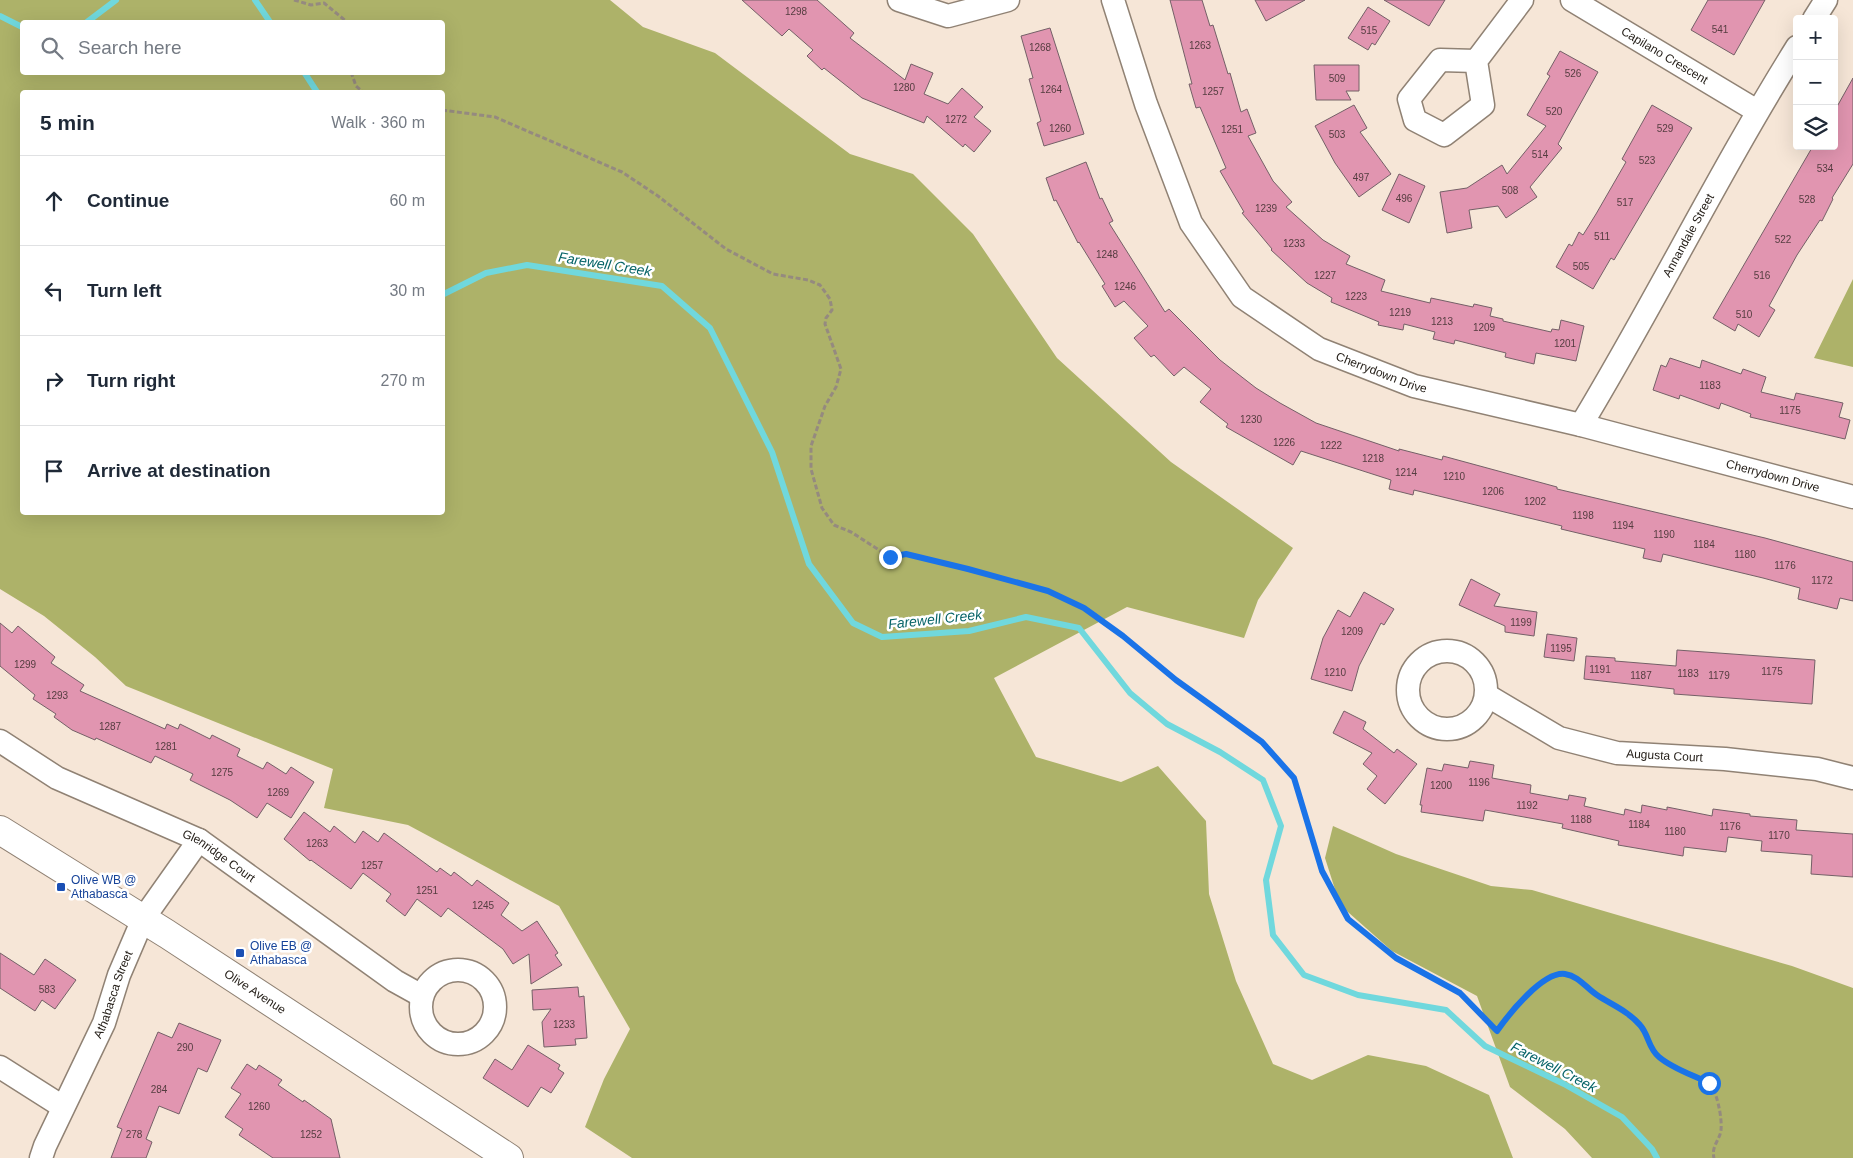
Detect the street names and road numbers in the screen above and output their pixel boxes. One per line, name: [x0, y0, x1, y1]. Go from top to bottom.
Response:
street label: Capilano Crescent: [1619, 24, 1711, 87]
street label: Annandale Street: [1660, 191, 1717, 279]
street label: Cherrydown Drive: [1334, 349, 1429, 396]
street label: Cherrydown Drive: [1725, 457, 1821, 495]
street label: Augusta Court: [1626, 747, 1704, 765]
street label: Glenridge Court: [180, 827, 258, 886]
street label: Athabasca Street: [91, 948, 136, 1041]
street label: Olive Avenue: [222, 966, 289, 1017]

